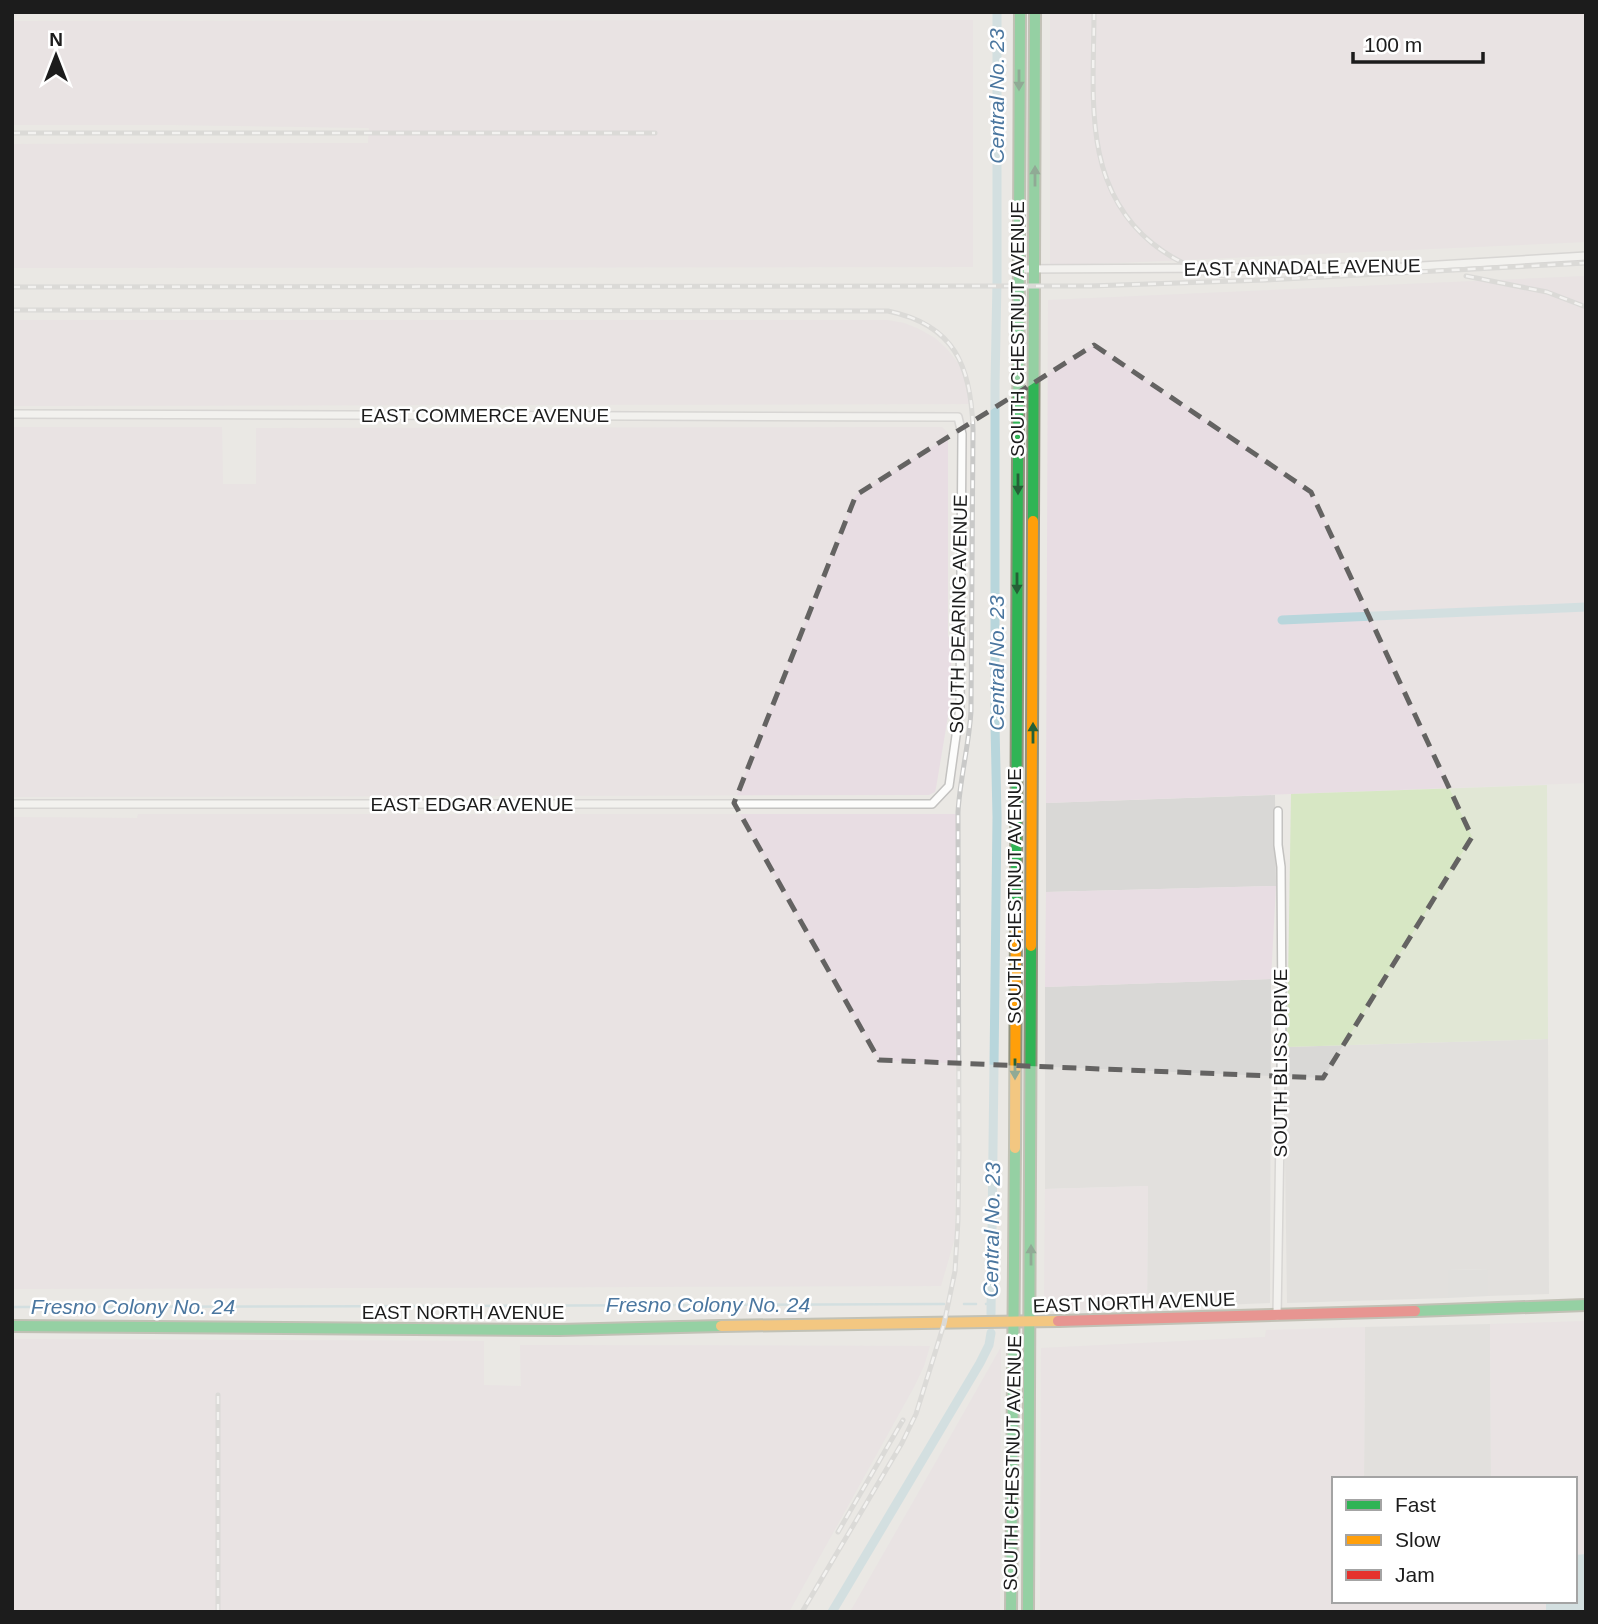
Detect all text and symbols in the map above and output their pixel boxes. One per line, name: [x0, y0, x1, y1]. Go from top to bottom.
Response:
north arrow: [21, 21, 91, 91]
scale bar: [1353, 21, 1482, 65]
water label: Central No. 23: [985, 28, 1008, 164]
text: N: [49, 29, 63, 50]
text: 100 m: [1364, 33, 1422, 56]
one-way arrow: [1013, 70, 1025, 92]
one-way arrow: [1029, 165, 1041, 187]
street label: SOUTH CHESTNUT AVENUE: [1007, 201, 1028, 457]
street label: EAST ANNADALE AVENUE: [1183, 255, 1421, 280]
street label: EAST COMMERCE AVENUE: [361, 405, 609, 426]
one-way arrow: [1012, 473, 1024, 495]
street label: SOUTH DEARING AVENUE: [946, 494, 971, 734]
one-way arrow: [1011, 572, 1023, 594]
water label: Central No. 23: [985, 595, 1008, 731]
one-way arrow: [1027, 722, 1039, 744]
street label: SOUTH CHESTNUT AVENUE: [1004, 768, 1025, 1024]
street label: EAST EDGAR AVENUE: [370, 794, 574, 815]
street label: SOUTH BLISS DRIVE: [1270, 969, 1291, 1158]
one-way arrow: [1009, 1058, 1021, 1080]
water label: Central No. 23: [979, 1162, 1004, 1298]
one-way arrow: [1025, 1243, 1037, 1265]
street label: EAST NORTH AVENUE: [1032, 1288, 1236, 1317]
water label: Fresno Colony No. 24: [606, 1293, 810, 1316]
water label: Fresno Colony No. 24: [31, 1295, 235, 1318]
street label: EAST NORTH AVENUE: [362, 1302, 564, 1323]
street label: SOUTH CHESTNUT AVENUE: [1000, 1335, 1025, 1591]
legend: [1332, 1477, 1577, 1603]
text: Fast: [1395, 1493, 1436, 1516]
text: Slow: [1395, 1528, 1441, 1551]
text: Jam: [1395, 1563, 1435, 1586]

